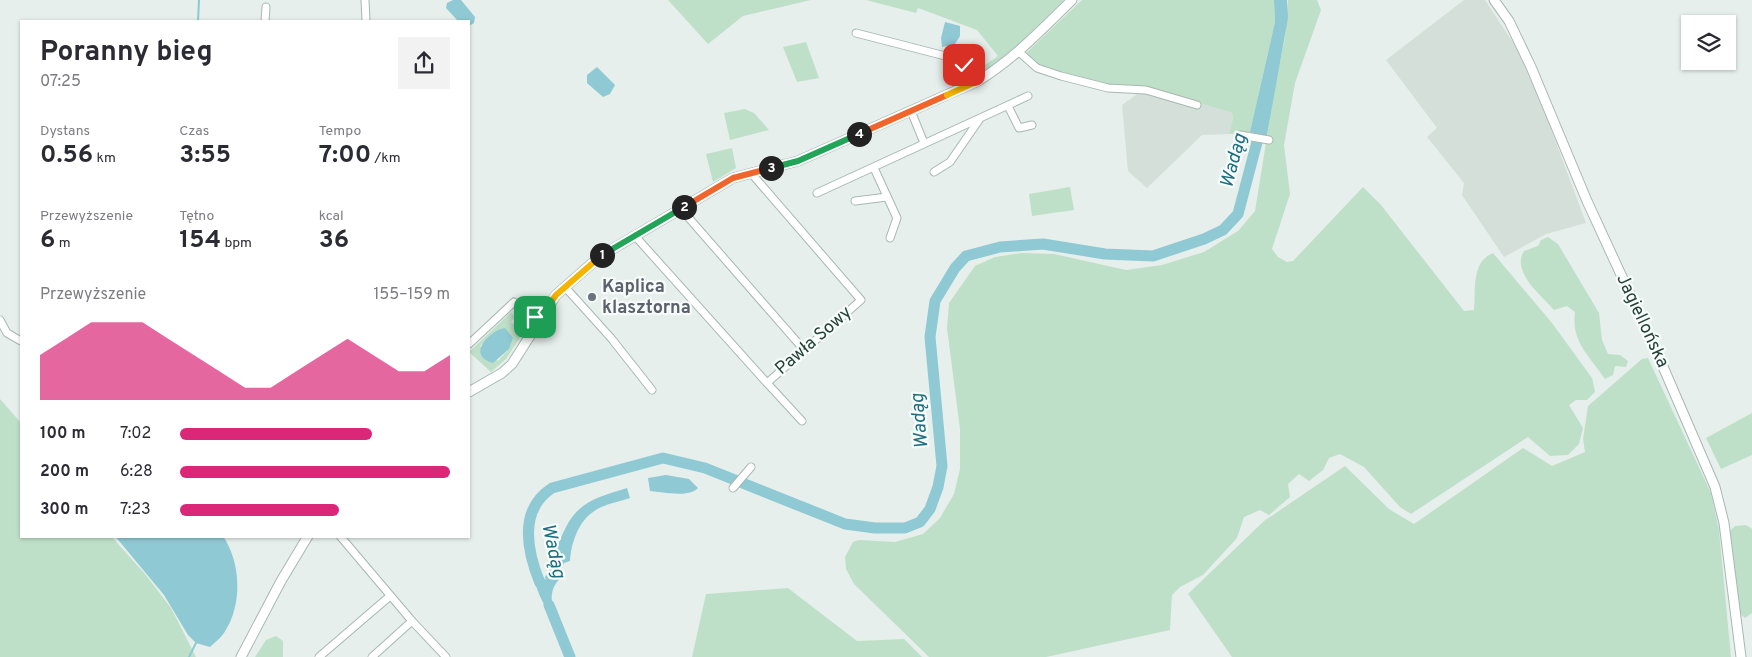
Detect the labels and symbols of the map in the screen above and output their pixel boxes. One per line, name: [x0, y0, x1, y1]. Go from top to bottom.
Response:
pin: [943, 44, 985, 86]
pin: 4: [846, 122, 872, 146]
water label: Wadąg: [1215, 130, 1253, 191]
pin: 3: [758, 156, 784, 180]
pin: 2: [672, 194, 696, 220]
pin: 1: [590, 242, 614, 268]
street label: Jagiellońska: [1610, 270, 1674, 372]
place label: Kaplica klasztorna: [602, 276, 691, 320]
marker: Kaplica klasztorna: [586, 291, 598, 303]
pin: [514, 296, 556, 338]
street label: Pawła Sowy: [771, 301, 857, 381]
water label: Wadąg: [906, 392, 934, 450]
water label: Wadąg: [536, 521, 571, 581]

